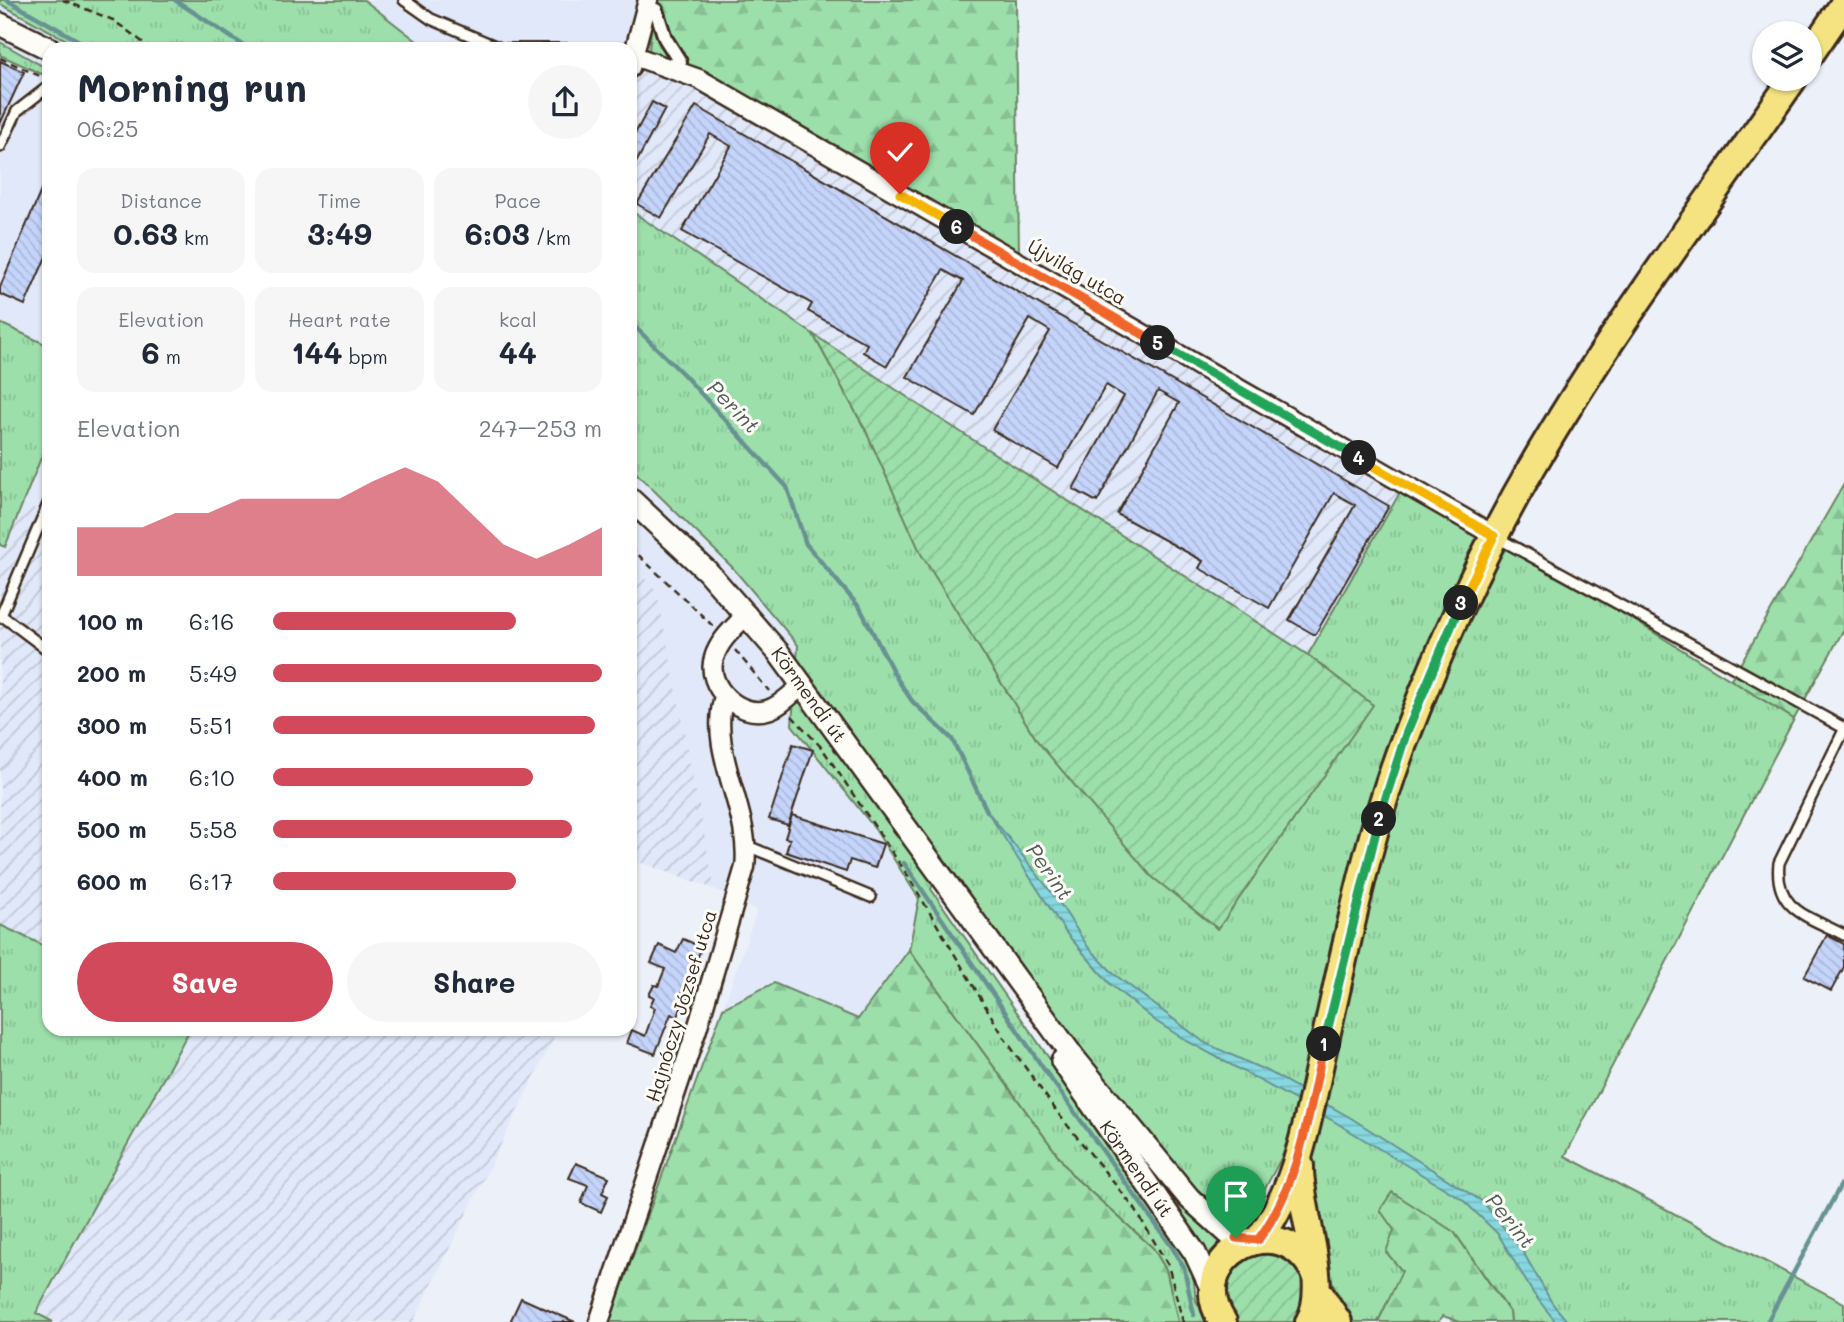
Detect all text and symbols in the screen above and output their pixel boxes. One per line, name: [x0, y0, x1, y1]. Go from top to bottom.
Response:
map controls: [1752, 21, 1822, 91]
button: layers: [1752, 21, 1822, 91]
text: Morning run: [77, 62, 307, 112]
button: share: [528, 65, 602, 139]
text: 06:25: [77, 113, 138, 143]
pin: [870, 122, 930, 194]
icon: check: [881, 133, 919, 171]
text: Distance: [120, 188, 202, 213]
text: Time: [318, 188, 361, 213]
text: Pace: [495, 188, 541, 213]
pin: 6: [940, 210, 974, 244]
text: 0.63: [113, 213, 178, 253]
text: 3:49: [307, 213, 372, 253]
text: 6:03: [465, 213, 530, 253]
text: 6: [951, 214, 962, 239]
text: km: [178, 225, 209, 250]
text: /km: [530, 225, 571, 250]
street label: Újvilág utca: [1023, 233, 1131, 310]
text: Elevation: [119, 307, 204, 332]
text: Heart rate: [288, 307, 391, 332]
text: kcal: [499, 307, 537, 332]
pin: 5: [1140, 326, 1176, 360]
text: 5: [1152, 330, 1163, 355]
text: 6: [141, 332, 160, 372]
text: 144: [291, 332, 343, 372]
text: 44: [499, 332, 537, 372]
text: m: [160, 344, 181, 369]
text: bpm: [343, 344, 388, 369]
water label: Perint: [702, 374, 766, 438]
text: Elevation: [77, 413, 180, 443]
text: 247–253 m: [479, 413, 602, 443]
pin: 4: [1342, 440, 1376, 476]
text: 4: [1352, 445, 1365, 470]
pin: 3: [1444, 586, 1478, 620]
text: 3: [1455, 590, 1466, 615]
text: 100 m: [77, 606, 143, 636]
text: 6:16: [189, 606, 234, 636]
street label: Körmendi út: [766, 642, 853, 747]
text: 200 m: [77, 658, 146, 688]
text: 5:49: [189, 658, 237, 688]
text: 300 m: [77, 710, 147, 740]
text: 5:51: [189, 710, 233, 740]
text: 400 m: [77, 762, 148, 792]
text: 6:10: [189, 762, 235, 792]
pin: 2: [1362, 802, 1396, 836]
text: 2: [1373, 806, 1384, 831]
text: 500 m: [77, 814, 147, 844]
text: 5:58: [189, 814, 237, 844]
water label: Perint: [1021, 837, 1080, 905]
text: 600 m: [77, 866, 147, 896]
text: 6:17: [189, 866, 233, 896]
street label: Hajnóczy József utca: [639, 907, 722, 1105]
button: Save: [77, 942, 333, 1022]
button: Share: [347, 942, 602, 1022]
pin: 1: [1306, 1026, 1342, 1062]
text: 1: [1319, 1031, 1328, 1056]
street label: Körmendi út: [1095, 1115, 1179, 1222]
pin: [1206, 1166, 1266, 1238]
icon: arrive: [1217, 1177, 1255, 1215]
water label: Perint: [1481, 1187, 1542, 1253]

